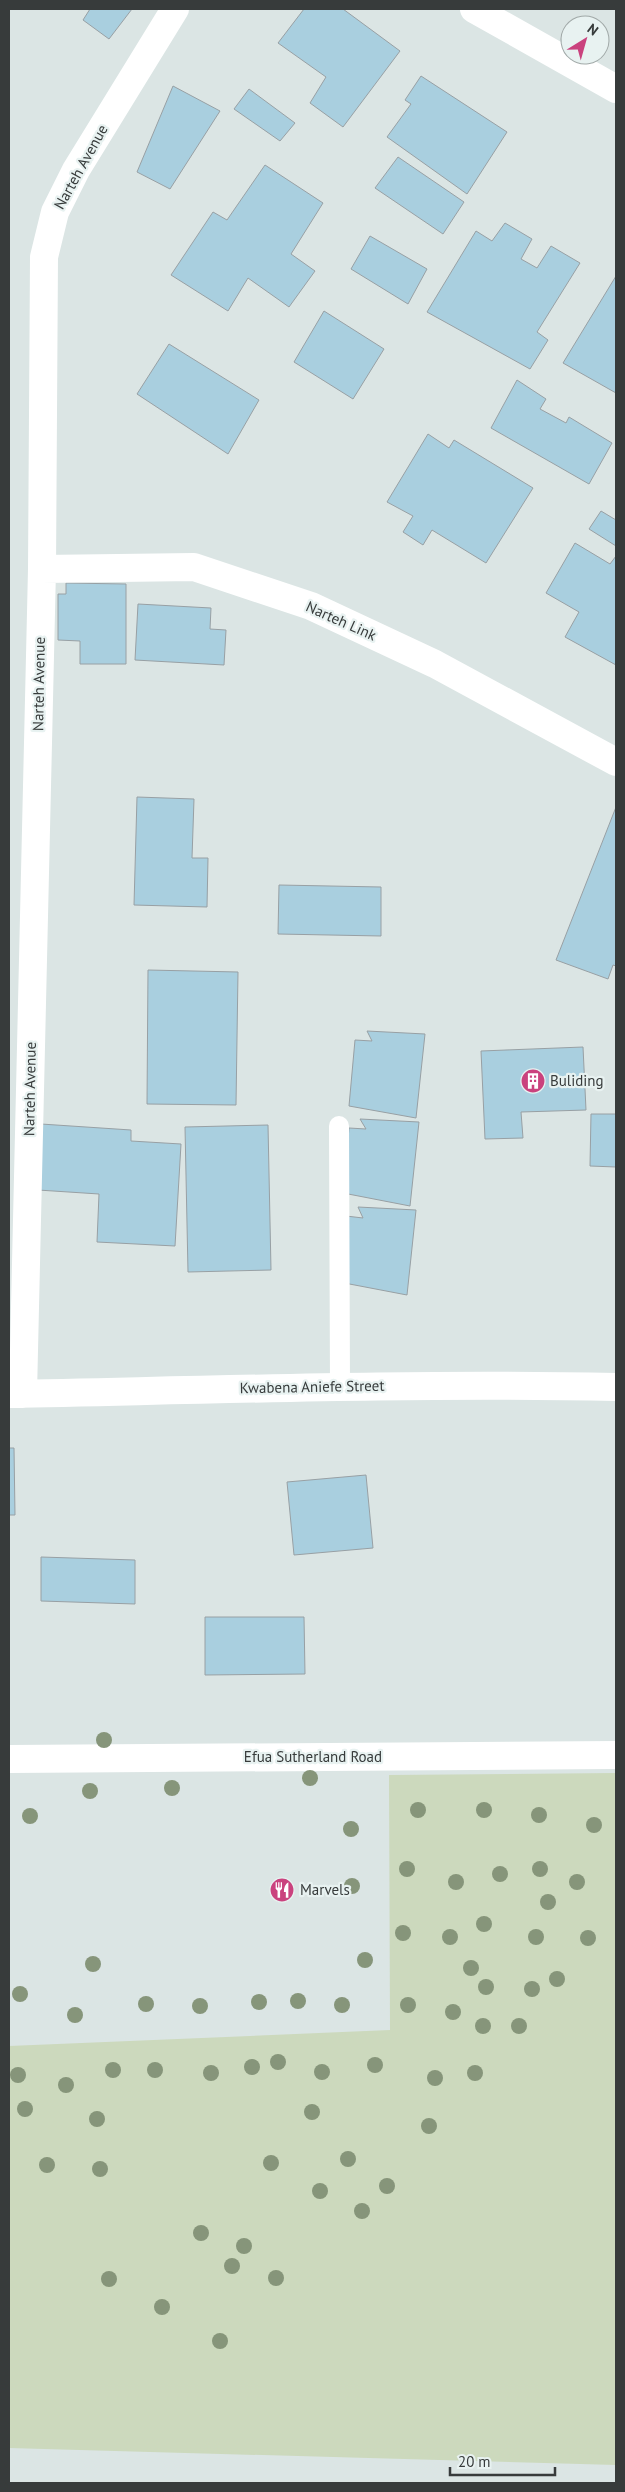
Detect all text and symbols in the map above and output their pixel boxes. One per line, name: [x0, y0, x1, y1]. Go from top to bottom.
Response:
north arrow: [560, 15, 610, 65]
text: N: [584, 20, 602, 40]
street label: Narteh Avenue: [49, 121, 112, 213]
street label: Narteh Link: [303, 597, 380, 645]
street label: Narteh Avenue: [28, 637, 49, 731]
street label: Narteh Avenue: [19, 1042, 40, 1136]
building icon: Buliding: [520, 1068, 546, 1094]
place label: Buliding: [550, 1071, 604, 1090]
street label: Kwabena Aniefe Street: [239, 1376, 385, 1397]
street label: Efua Sutherland Road: [244, 1747, 382, 1766]
restaurant icon: Marvels: [269, 1877, 295, 1903]
place label: Marvels: [300, 1880, 350, 1899]
scale bar: [450, 2444, 555, 2476]
text: 20 m: [458, 2452, 491, 2471]

